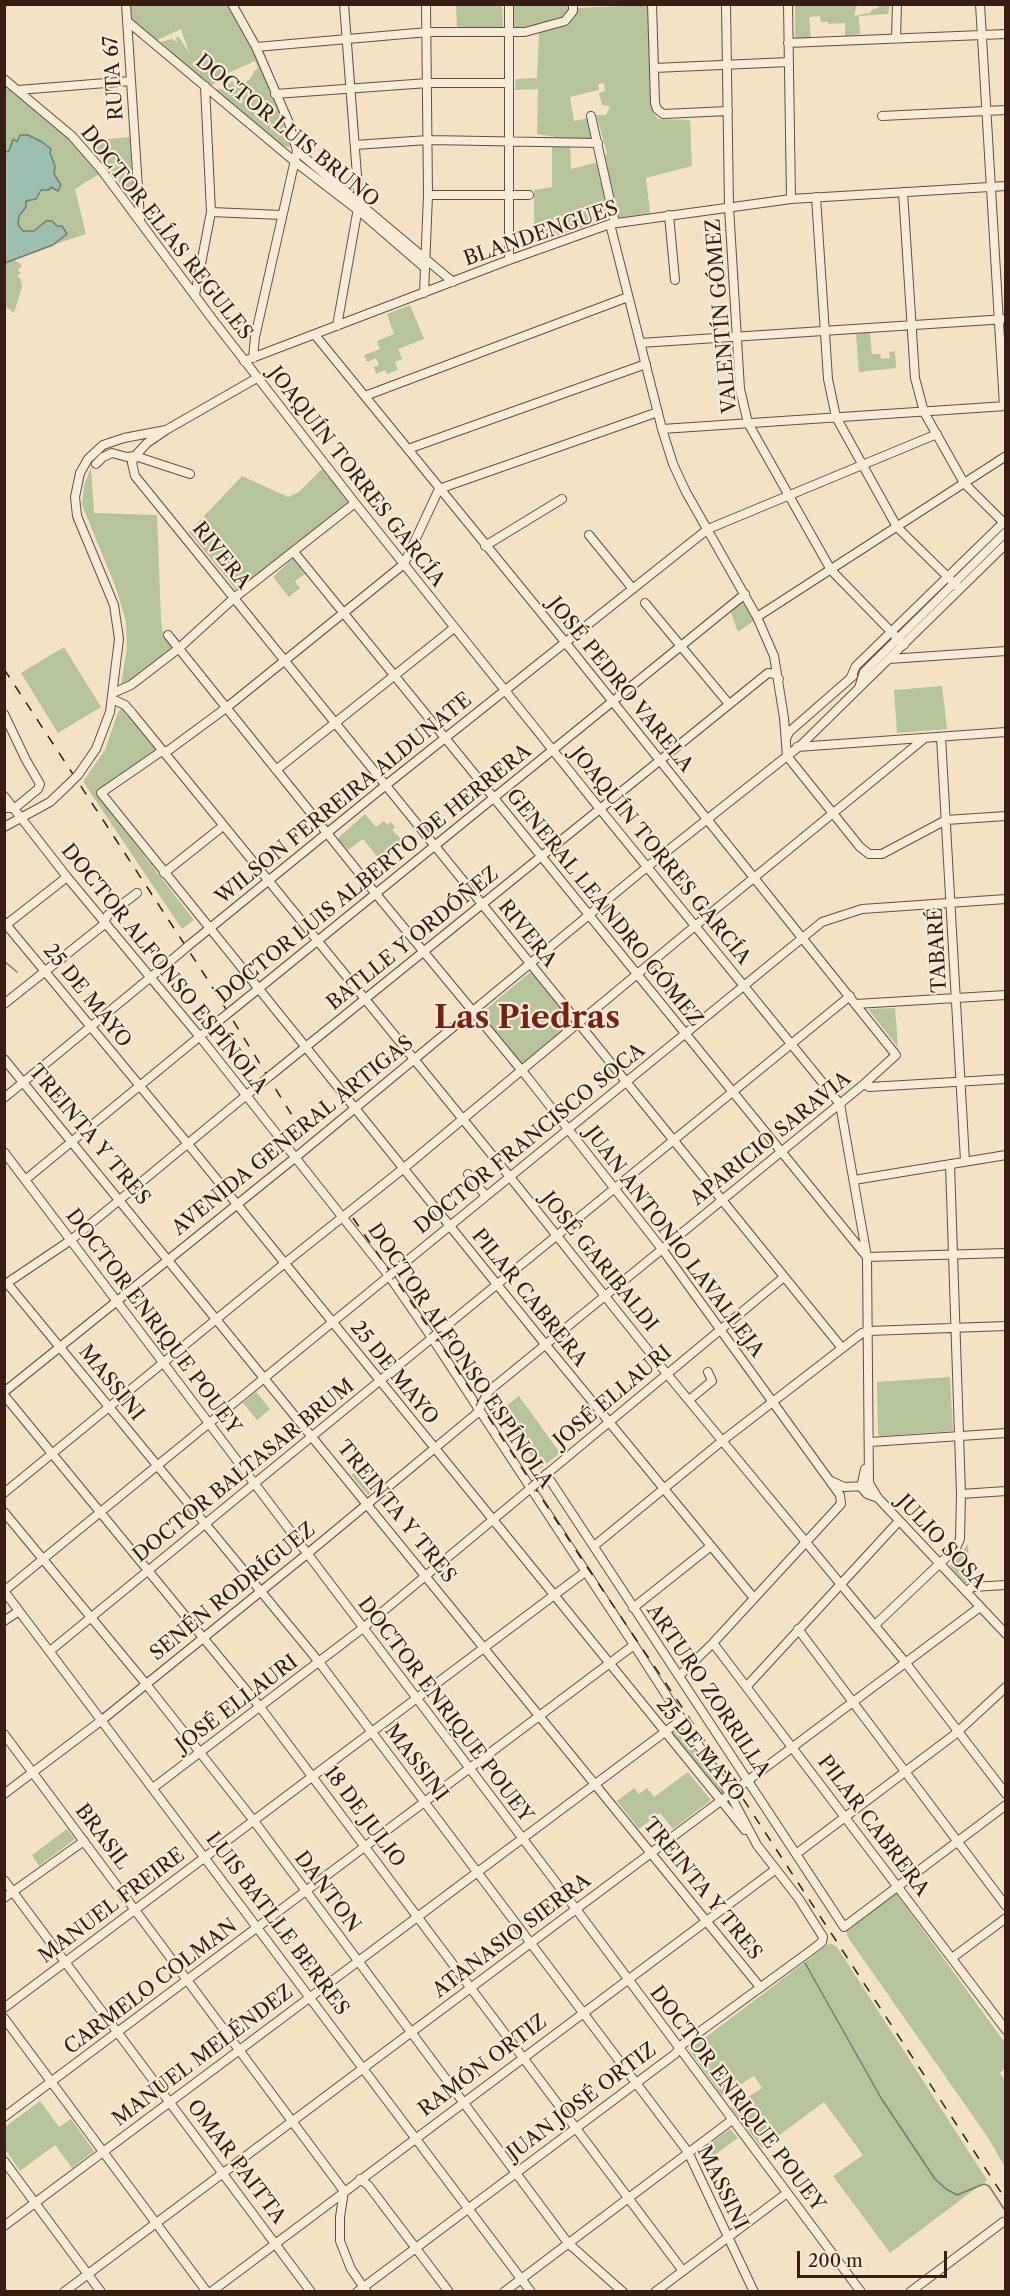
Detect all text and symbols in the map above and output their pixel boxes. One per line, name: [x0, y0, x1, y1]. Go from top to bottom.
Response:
street label: RUTA 67: [99, 35, 129, 121]
street label: DOCTOR LUIS BRUNO: [190, 49, 384, 213]
street label: DOCTOR ELÍAS REGULES: [75, 121, 257, 345]
street label: BLANDENGUES: [461, 196, 621, 272]
street label: VALENTÍN GÓMEZ: [702, 218, 742, 414]
street label: JOAQUÍN TORRES GARCÍA: [262, 362, 450, 592]
street label: RIVERA: [187, 517, 255, 595]
street label: JOSÉ PEDRO VARELA: [542, 593, 698, 777]
street label: WILSON FERREIRA ALDUNATE: [211, 688, 477, 910]
street label: DOCTOR LUIS ALBERTO DE HERRERA: [212, 739, 536, 1009]
street label: JOAQUÍN TORRES GARCÍA: [565, 742, 755, 970]
street label: GENERAL LEANDRO GÓMEZ: [501, 784, 707, 1032]
street label: DOCTOR ALFONSO ESPÍNOLA: [56, 839, 272, 1099]
street label: BATLLE Y ORDÓÑEZ: [322, 862, 504, 1016]
street label: RIVERA: [493, 895, 561, 973]
street label: TABARÉ: [924, 907, 952, 993]
street label: 25 DE MAYO: [38, 939, 136, 1053]
district label: Las Piedras: [434, 1000, 620, 1038]
street label: AVENIDA GENERAL ARTIGAS: [168, 1031, 418, 1241]
street label: DOCTOR FRANCISCO SOCA: [410, 1039, 650, 1239]
street label: TREINTA Y TRES: [23, 1060, 155, 1210]
street label: APARICIO SARAVIA: [686, 1067, 856, 1211]
street label: JUAN ANTONIO LAVALLEJA: [579, 1122, 769, 1362]
street label: JOSÉ GARIBALDI: [535, 1187, 663, 1337]
street label: DOCTOR ENRIQUE POUEY: [60, 1205, 246, 1439]
street label: DOCTOR ALFONSO ESPÍNOLA: [362, 1219, 558, 1493]
street label: PILAR CABRERA: [466, 1224, 592, 1372]
street label: 25 DE MAYO: [345, 1316, 443, 1430]
street label: MASSINI: [73, 1340, 149, 1426]
street label: JOSÉ ELLAURI: [549, 1341, 677, 1453]
street label: DOCTOR BALTASAR BRUM: [129, 1374, 359, 1568]
street label: TREINTA Y TRES: [331, 1436, 461, 1588]
street label: JULIO SOSA: [891, 1490, 991, 1594]
street label: SENÉN RODRÍGUEZ: [146, 1518, 320, 1666]
street label: DOCTOR ENRIQUE POUEY: [352, 1593, 538, 1827]
street label: ARTURO ZORRILLA: [641, 1600, 775, 1782]
street label: JOSÉ ELLAURI: [171, 1650, 303, 1758]
street label: 25 DE MAYO: [651, 1693, 749, 1807]
street label: MASSINI: [379, 1720, 453, 1806]
street label: PILAR CABRERA: [812, 1751, 934, 1901]
street label: 18 DE JULIO: [318, 1762, 410, 1872]
street label: BRASIL: [70, 1799, 134, 1875]
street label: TREINTA Y TRES: [637, 1813, 767, 1965]
street label: LUIS BATLLE BERRES: [200, 1828, 354, 2020]
street label: MANUEL FREIRE: [34, 1843, 190, 1969]
street label: DANTON: [289, 1847, 365, 1937]
street label: ATANASIO SIERRA: [428, 1869, 596, 2003]
street label: CARMELO COLMAN: [60, 1914, 242, 2060]
street label: MANUEL MELÉNDEZ: [108, 1980, 298, 2132]
street label: DOCTOR ENRIQUE POUEY: [644, 1982, 830, 2216]
street label: RAMÓN ORTIZ: [414, 2010, 552, 2122]
street label: JUAN JOSÉ ORTIZ: [503, 2038, 661, 2166]
street label: OMAR PAITTA: [182, 2095, 290, 2229]
street label: MASSINI: [691, 2142, 753, 2234]
scale bar: [800, 2239, 950, 2277]
text: 200 m: [808, 2250, 863, 2272]

